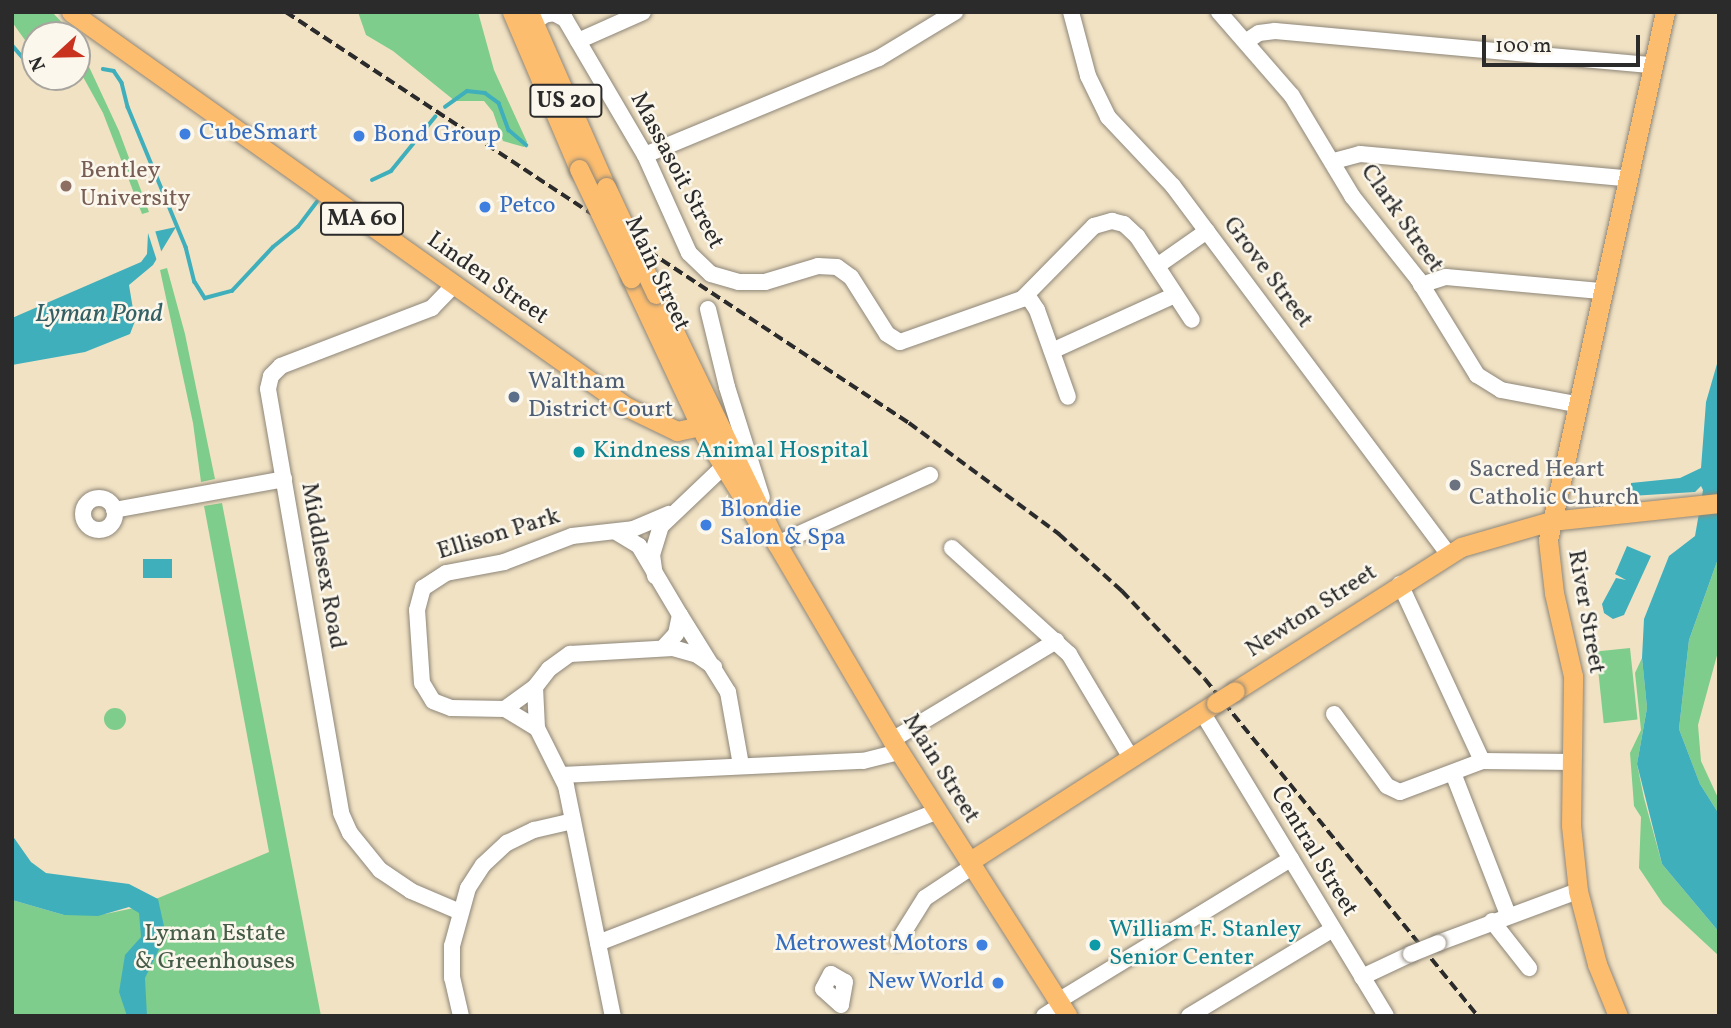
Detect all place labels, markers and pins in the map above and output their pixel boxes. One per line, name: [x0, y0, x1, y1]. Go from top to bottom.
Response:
place label: CubeSmart: [199, 120, 318, 148]
place label: Bond Group: [373, 122, 501, 150]
marker: CubeSmart: [177, 126, 193, 142]
marker: Bond Group: [351, 128, 367, 144]
place label: Bentley University: [80, 158, 191, 214]
marker: Bentley University: [58, 178, 74, 194]
place label: Petco: [499, 193, 556, 221]
marker: Petco: [477, 199, 493, 215]
place label: Waltham District Court: [528, 369, 673, 425]
marker: Waltham District Court: [506, 389, 522, 405]
place label: Kindness Animal Hospital: [593, 438, 869, 466]
marker: Kindness Animal Hospital: [571, 444, 587, 460]
place label: Sacred Heart Catholic Church: [1469, 457, 1639, 513]
marker: Sacred Heart Catholic Church: [1447, 477, 1463, 493]
place label: Blondie Salon & Spa: [720, 497, 846, 553]
marker: Blondie Salon & Spa: [698, 517, 714, 533]
place label: William F. Stanley Senior Center: [1109, 917, 1301, 973]
place label: Metrowest Motors: [775, 931, 968, 959]
marker: Metrowest Motors: [974, 937, 990, 953]
marker: William F. Stanley Senior Center: [1087, 937, 1103, 953]
place label: New World: [866, 969, 984, 997]
marker: New World: [990, 975, 1006, 991]

